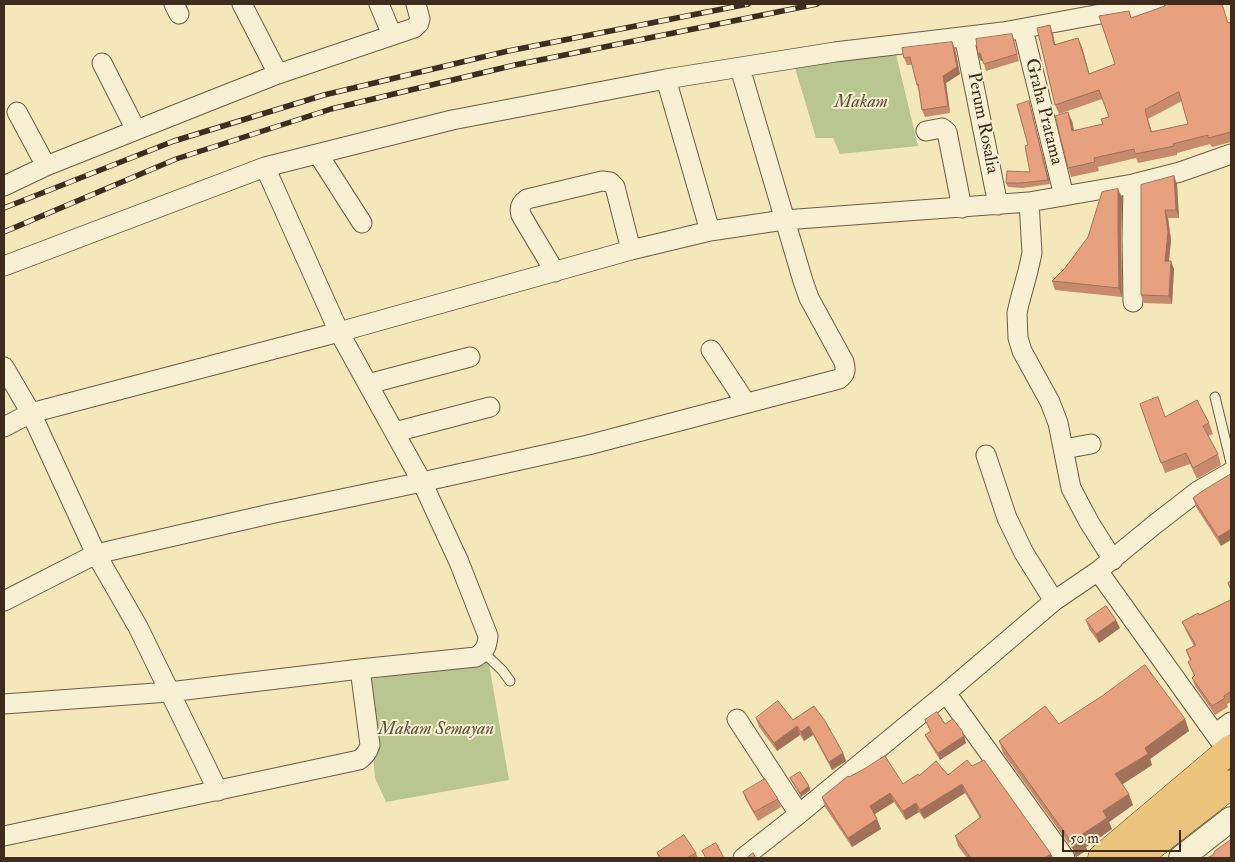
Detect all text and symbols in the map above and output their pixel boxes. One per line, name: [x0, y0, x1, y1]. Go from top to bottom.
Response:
street label: Graha Pratama: [1019, 57, 1067, 167]
street label: Perum Rosalia: [962, 70, 1002, 176]
park label: Makam: [834, 92, 888, 114]
park label: Makam Semayan: [378, 719, 494, 741]
scale bar: [1065, 820, 1184, 852]
text: 50 m: [1070, 829, 1099, 848]

